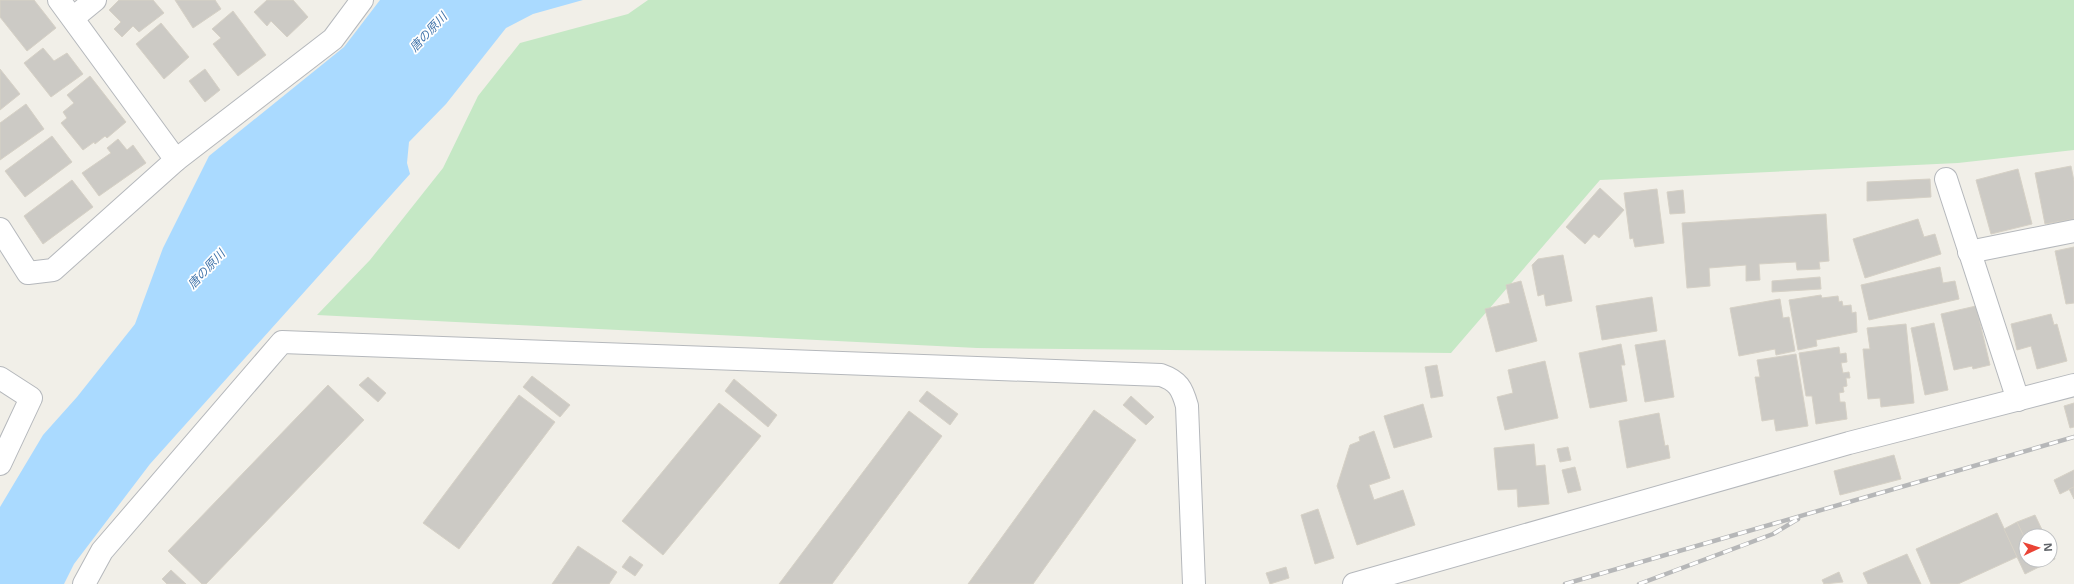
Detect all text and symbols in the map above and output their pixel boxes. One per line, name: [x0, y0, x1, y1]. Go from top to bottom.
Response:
water label: 唐の原川: [405, 7, 452, 55]
water label: 唐の原川: [183, 244, 230, 292]
north arrow: [2018, 528, 2058, 568]
text: N: [2041, 542, 2056, 552]

